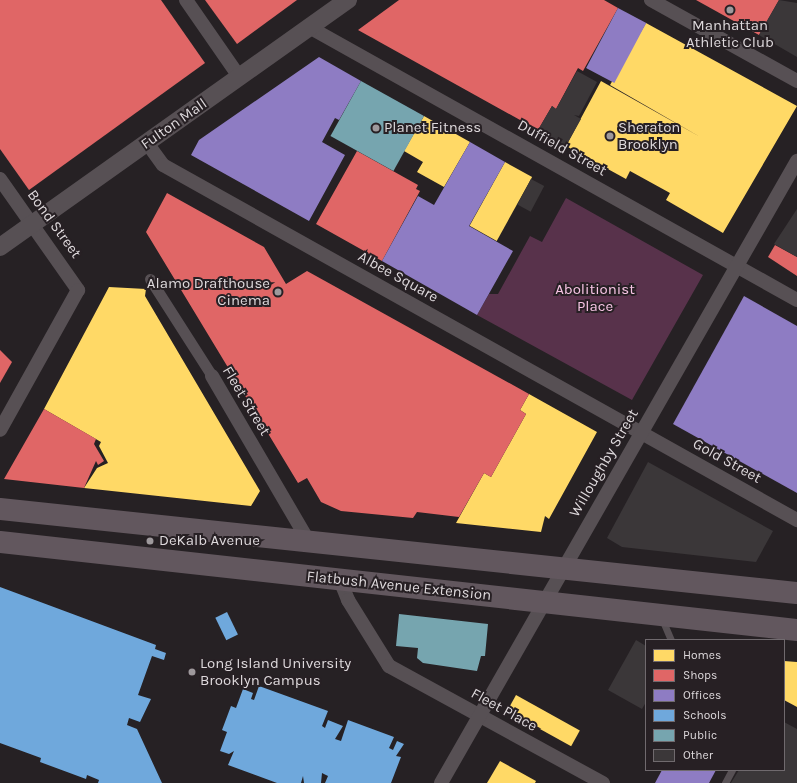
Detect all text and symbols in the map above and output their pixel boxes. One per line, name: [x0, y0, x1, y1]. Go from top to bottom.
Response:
marker: Manhattan Athletic Club: [725, 5, 735, 15]
place label: Manhattan Athletic Club: [686, 16, 774, 51]
street label: Fulton Mall: [137, 95, 211, 153]
street label: Duffield Street: [514, 116, 610, 180]
place label: Sheraton Brooklyn: [618, 118, 680, 153]
place label: Planet Fitness: [384, 119, 481, 137]
marker: Planet Fitness: [371, 123, 381, 133]
marker: Sheraton Brooklyn: [605, 131, 615, 141]
street label: Bond Street: [23, 186, 85, 262]
street label: Albee Square: [355, 248, 441, 306]
place label: Alamo Drafthouse Cinema: [147, 274, 270, 309]
park label: Abolitionist Place: [555, 280, 635, 315]
marker: Alamo Drafthouse Cinema: [273, 287, 283, 297]
street label: Fleet Street: [218, 363, 274, 439]
street label: Willoughby Street: [566, 406, 642, 520]
street label: Gold Street: [690, 435, 764, 487]
place label: DeKalb Avenue: [159, 532, 260, 550]
marker: DeKalb Avenue: [144, 535, 156, 547]
street label: Flatbush Avenue Extension: [306, 567, 492, 605]
legend: [645, 639, 785, 771]
text: Homes: [683, 648, 721, 662]
place label: Long Island University Brooklyn Campus: [200, 654, 351, 689]
marker: Long Island University Brooklyn Campus: [187, 667, 197, 677]
text: Shops: [683, 668, 717, 682]
street label: Fleet Place: [468, 684, 540, 736]
text: Offices: [683, 688, 721, 702]
text: Schools: [683, 708, 726, 722]
text: Public: [683, 728, 717, 742]
text: Other: [683, 748, 713, 762]

